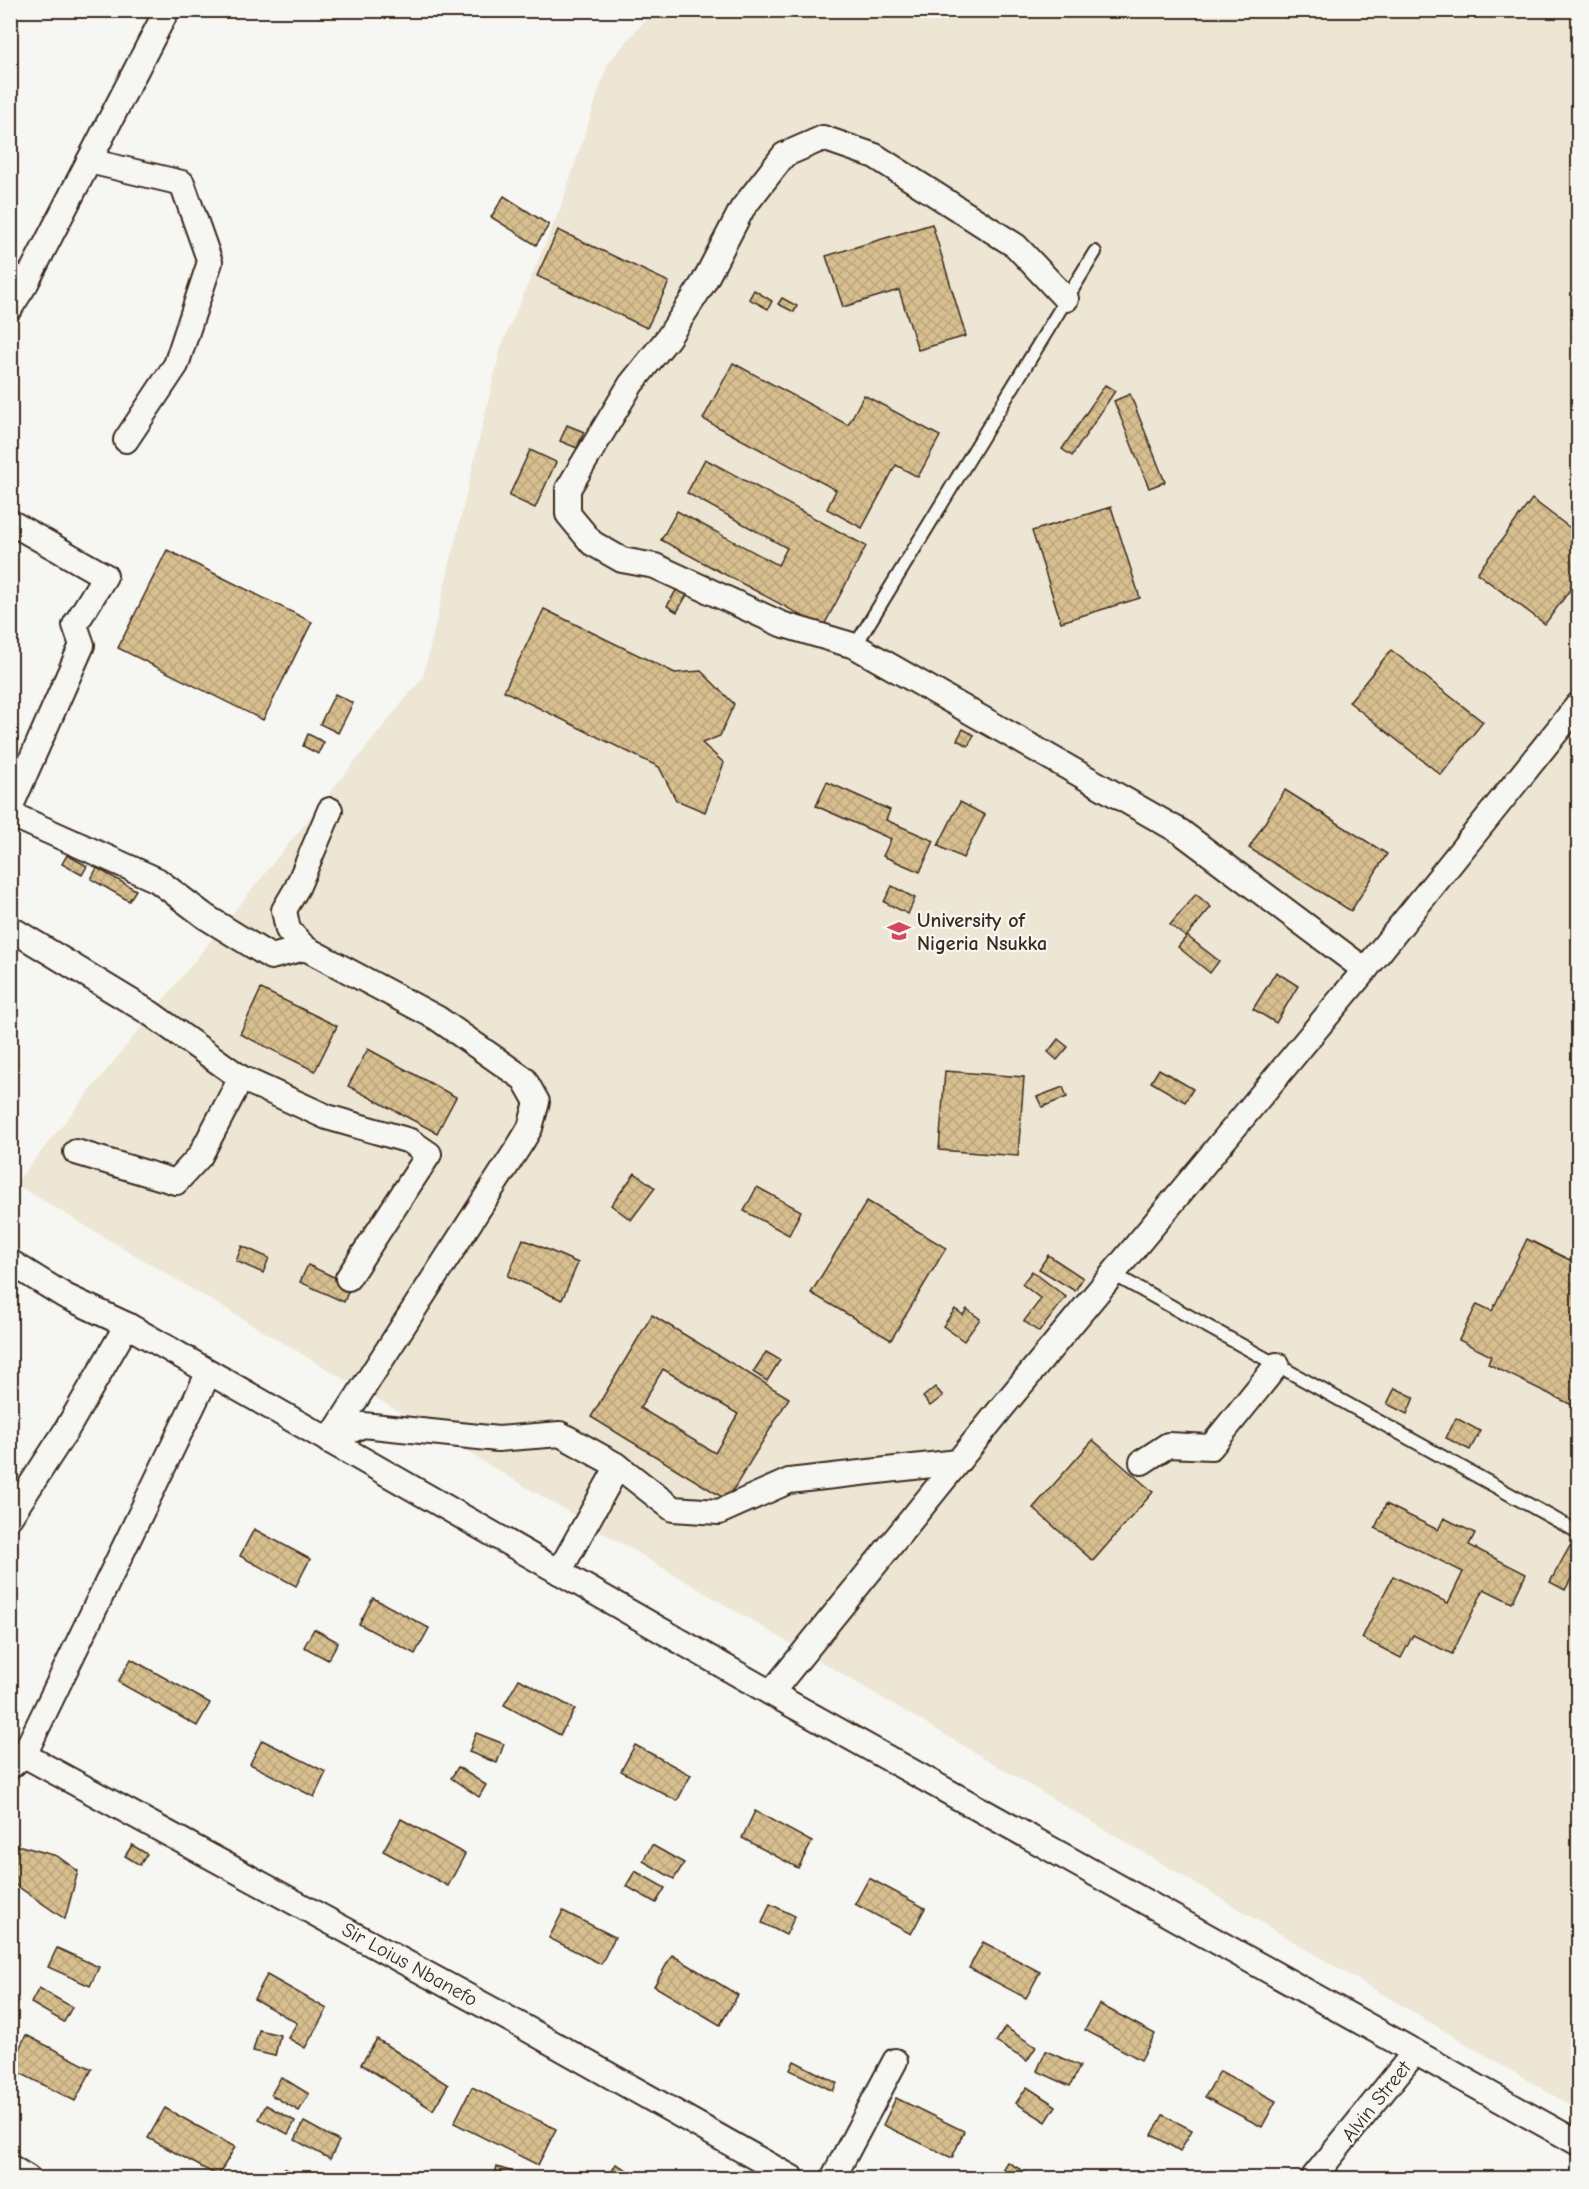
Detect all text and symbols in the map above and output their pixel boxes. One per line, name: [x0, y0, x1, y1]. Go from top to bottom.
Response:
place label: University of Nigeria Nsukka: [917, 909, 1047, 955]
school or university icon: University of Nigeria Nsukka: [886, 918, 912, 944]
street label: Sir Loius Nbanefo: [338, 1918, 481, 2011]
street label: Alvin Street: [1337, 2056, 1417, 2146]

